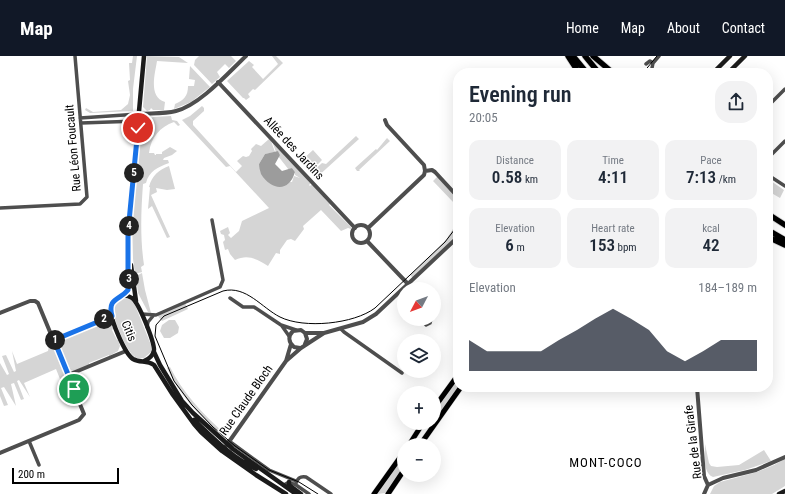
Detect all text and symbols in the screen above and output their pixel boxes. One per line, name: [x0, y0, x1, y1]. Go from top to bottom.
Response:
text: Map: [20, 17, 53, 40]
text: Home: [566, 20, 599, 36]
text: Map: [621, 20, 645, 36]
text: About: [667, 20, 700, 36]
text: Contact: [722, 20, 765, 36]
button: share: [715, 81, 757, 123]
text: Evening run: [469, 82, 571, 107]
street label: Rue Léon Foucault: [62, 103, 84, 192]
text: 20:05: [469, 110, 498, 125]
pin: [121, 111, 155, 145]
street label: Allée des Jardins: [261, 113, 327, 183]
icon: check: [127, 117, 149, 139]
text: Distance: [496, 154, 534, 167]
text: Time: [602, 154, 624, 167]
text: Pace: [700, 154, 722, 167]
pin: 5: [124, 163, 144, 183]
text: 5: [131, 166, 137, 179]
text: 0.58: [492, 167, 522, 187]
text: 4:11: [598, 167, 628, 187]
text: 7:13: [686, 167, 716, 187]
text: km: [522, 173, 538, 186]
text: /km: [716, 173, 736, 186]
pin: 4: [119, 216, 139, 236]
text: 4: [126, 219, 132, 232]
text: Elevation: [495, 222, 535, 235]
text: Heart rate: [591, 222, 635, 235]
text: kcal: [702, 222, 720, 235]
text: 6: [505, 235, 514, 255]
text: 153: [589, 235, 615, 255]
text: 42: [702, 235, 720, 255]
text: m: [514, 241, 525, 254]
text: bpm: [615, 241, 637, 254]
pin: 3: [119, 269, 139, 289]
text: 3: [126, 272, 132, 285]
text: Elevation: [469, 280, 516, 295]
text: 184–189 m: [698, 280, 757, 295]
north arrow: [397, 282, 441, 326]
map controls: [397, 282, 441, 482]
pin: 2: [94, 309, 114, 329]
text: 2: [101, 312, 107, 325]
street label: Citis: [118, 318, 140, 344]
pin: 1: [45, 330, 65, 350]
text: 1: [52, 333, 58, 346]
button: layers: [397, 334, 441, 378]
street label: Rue Claude Bloch: [217, 362, 276, 438]
pin: [57, 372, 91, 406]
icon: arrive: [63, 378, 85, 400]
button: +: [397, 386, 441, 430]
street label: Rue de la Girafe: [681, 404, 704, 480]
button: −: [397, 438, 441, 482]
district label: MONT-COCO: [569, 455, 643, 470]
scale bar: [12, 466, 119, 485]
text: 200 m: [18, 468, 45, 481]

